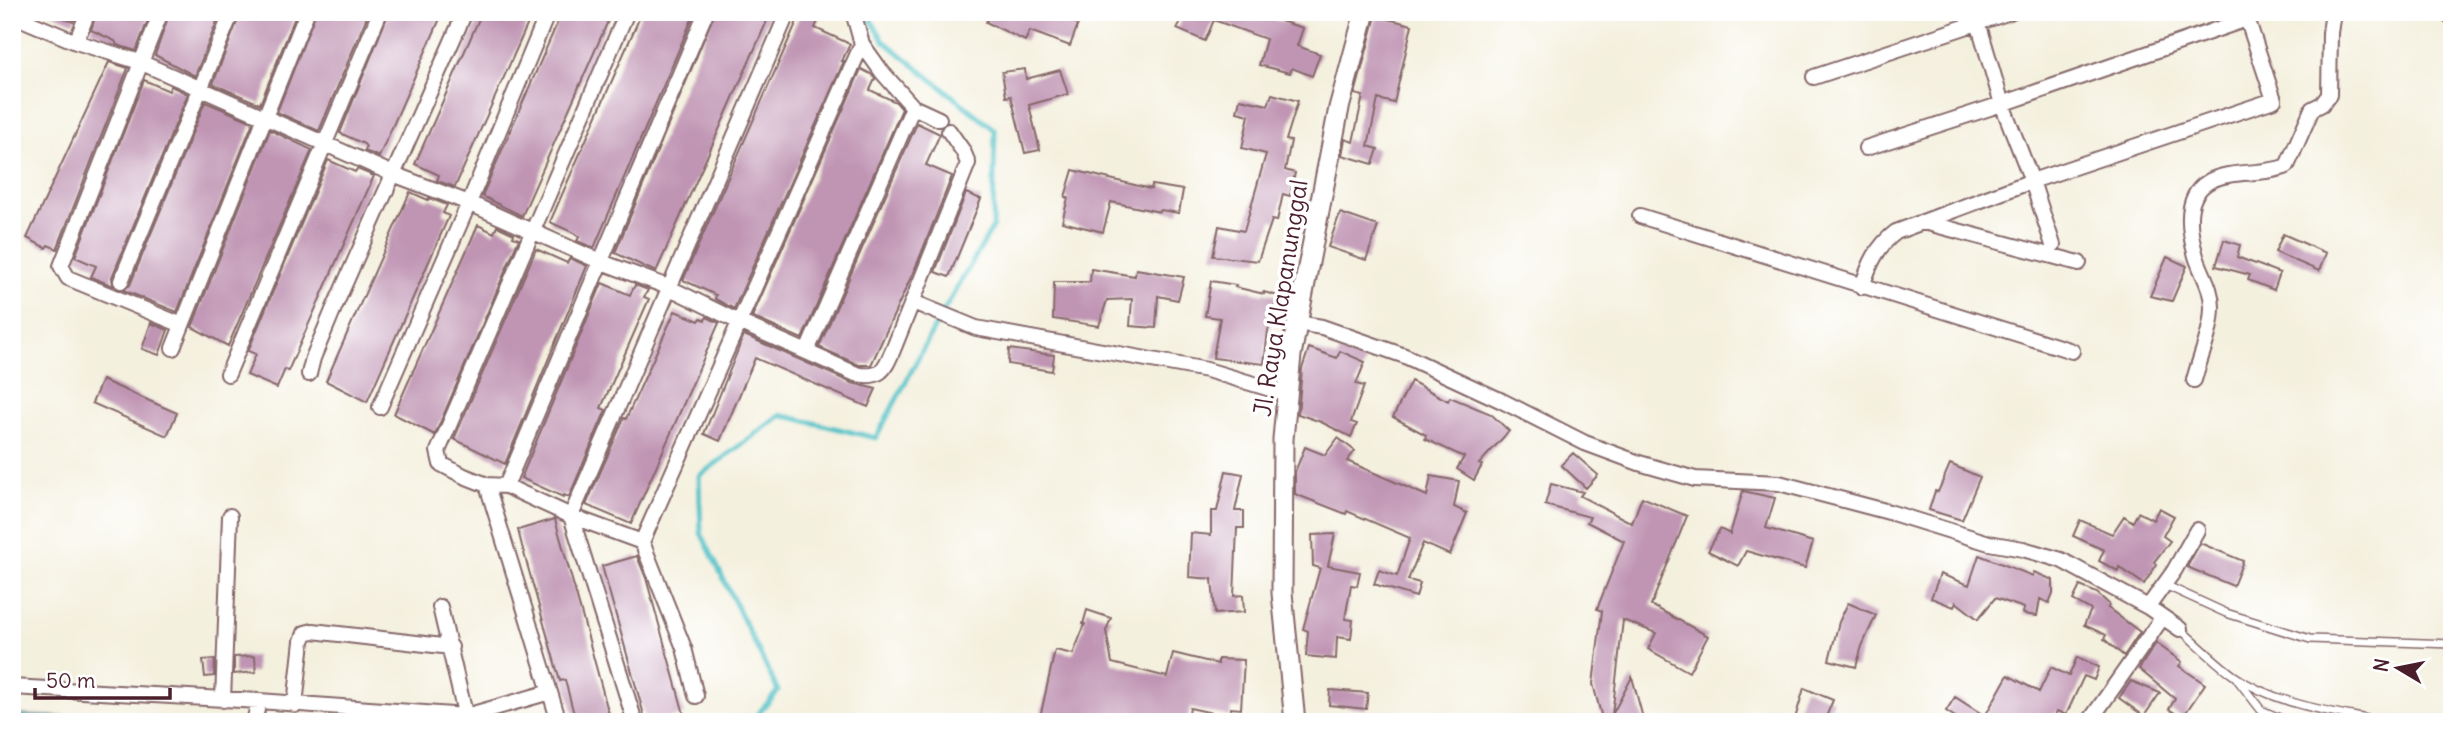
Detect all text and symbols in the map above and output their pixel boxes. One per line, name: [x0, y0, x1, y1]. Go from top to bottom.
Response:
street label: Jl. Raya Klapanunggal: [1246, 177, 1314, 418]
north arrow: [2362, 632, 2432, 702]
text: N: [2368, 656, 2394, 674]
scale bar: [35, 657, 170, 701]
text: 50 m: [46, 667, 95, 694]

